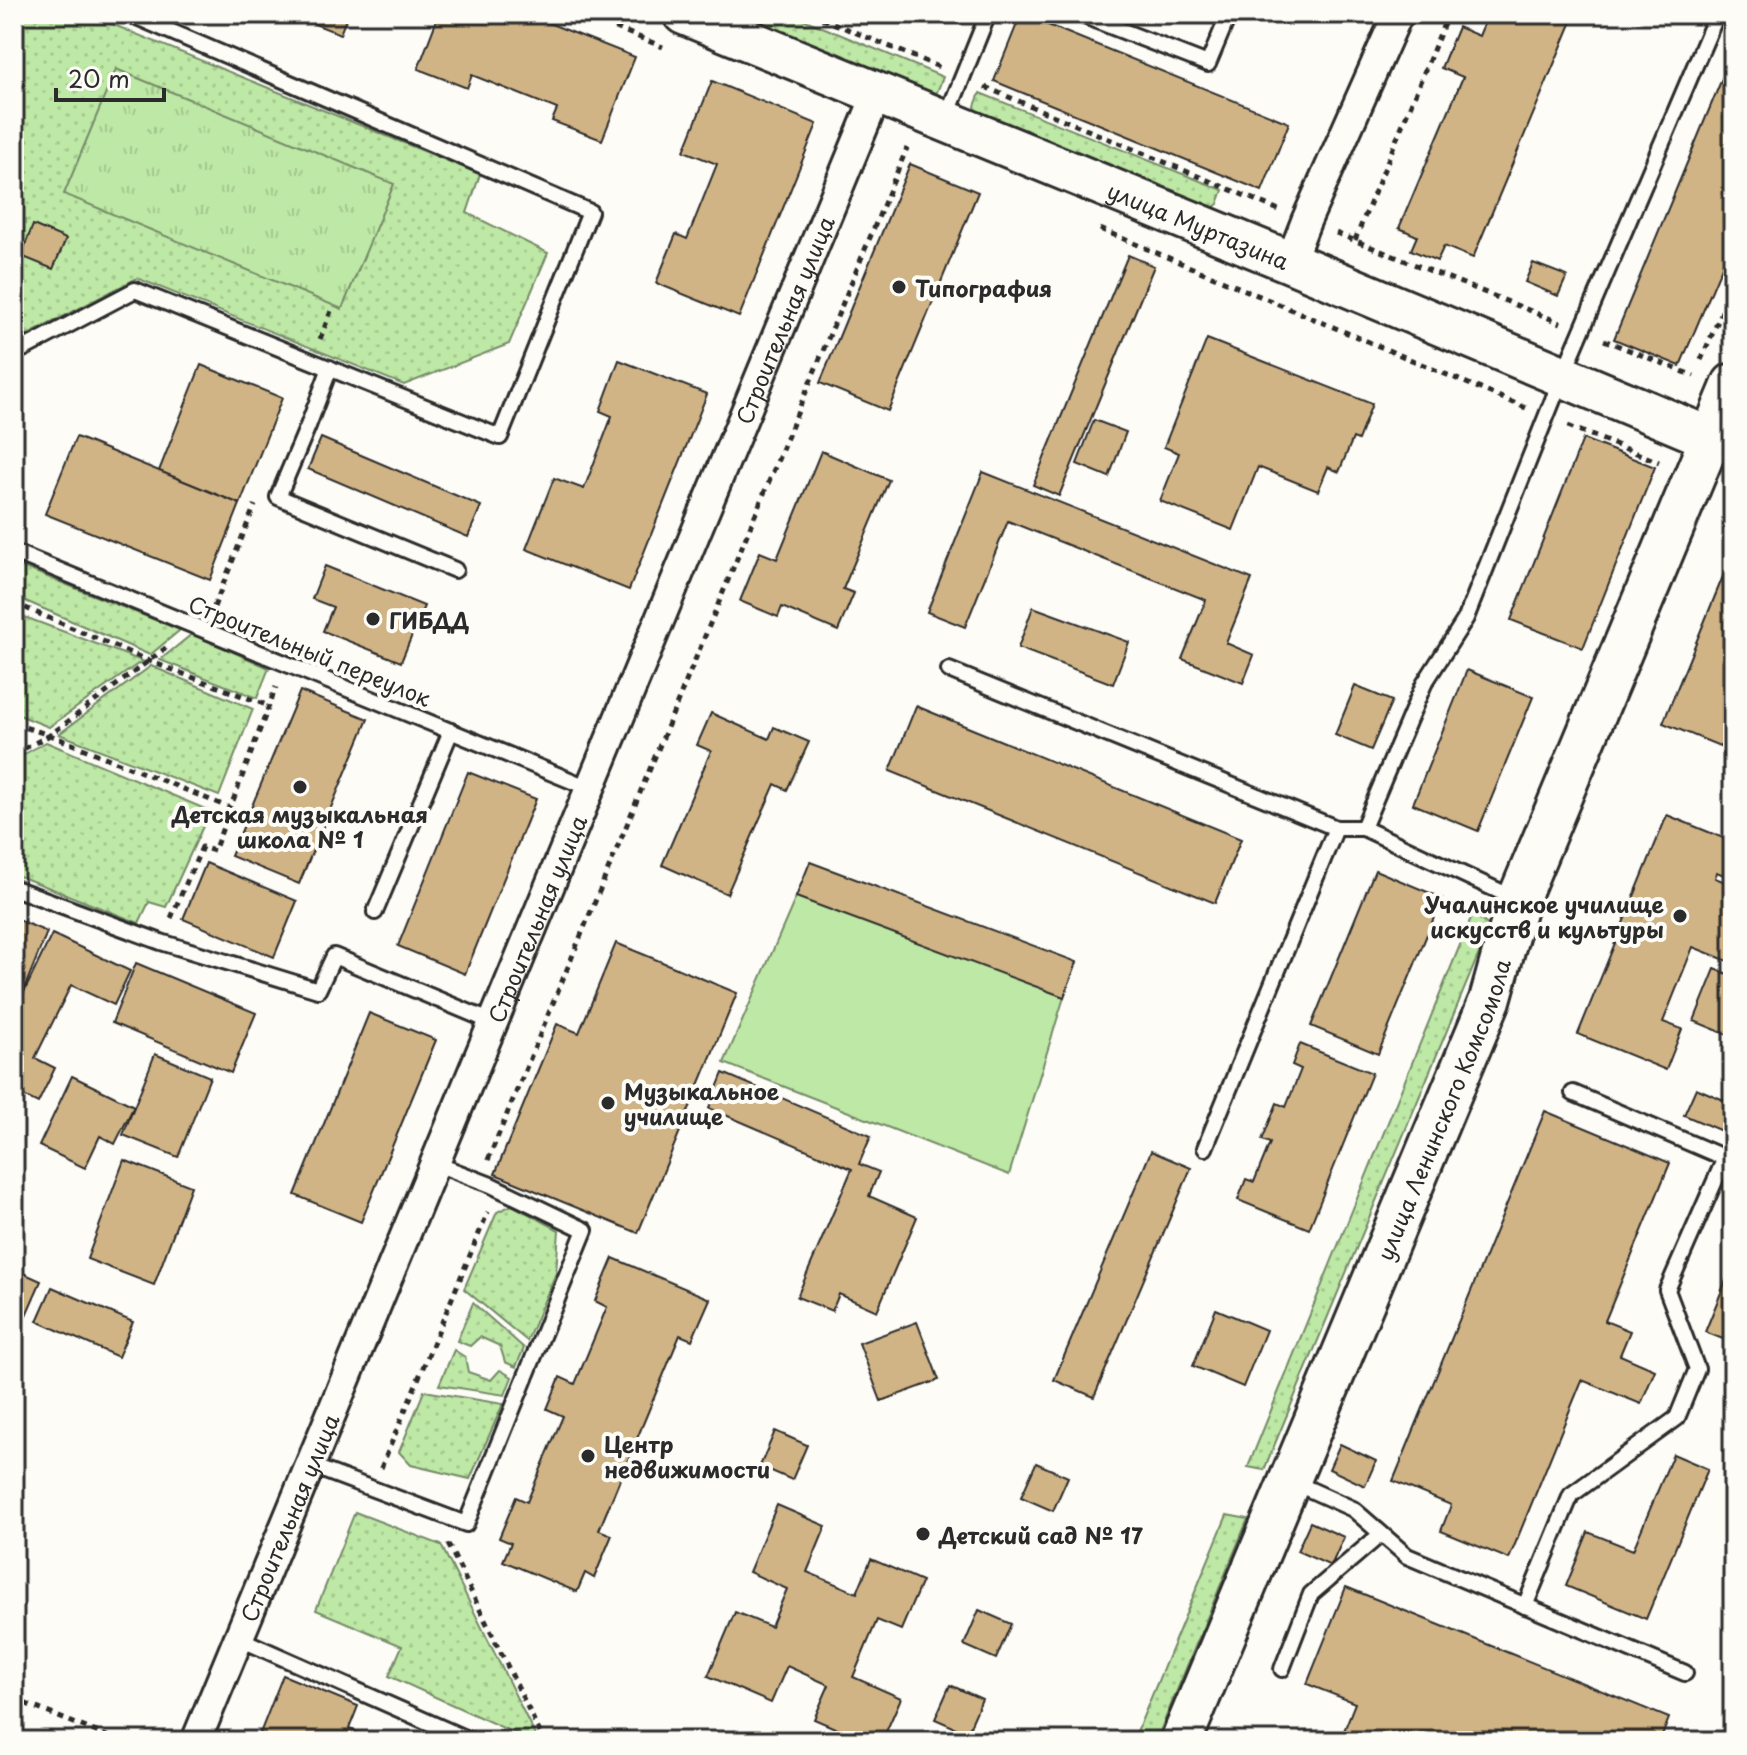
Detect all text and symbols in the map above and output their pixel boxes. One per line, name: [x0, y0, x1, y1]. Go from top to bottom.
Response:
scale bar: [56, 52, 164, 102]
text: 20 m: [68, 60, 130, 96]
street label: улица Муртазина: [1103, 173, 1295, 277]
street label: Строительная улица: [726, 211, 841, 429]
place label: Типография: [915, 271, 1052, 304]
marker: Типография: [890, 278, 908, 296]
street label: Строительный переулок: [184, 586, 437, 714]
place label: ГИБДД: [389, 603, 469, 636]
marker: ГИБДД: [364, 610, 382, 628]
marker: Детская музыкальная школа № 1: [291, 778, 309, 796]
place label: Детская музыкальная школа № 1: [171, 797, 428, 855]
street label: Строительная улица: [478, 809, 594, 1028]
place label: Учалинское училище искусств и культуры: [1424, 887, 1665, 945]
marker: Учалинское училище искусств и культуры: [1671, 907, 1689, 925]
street label: улица Ленинского Комсомола: [1367, 954, 1517, 1265]
place label: Музыкальное училище: [624, 1074, 780, 1132]
marker: Музыкальное училище: [599, 1094, 617, 1112]
street label: Строительная улица: [231, 1408, 346, 1626]
place label: Центр недвижимости: [604, 1427, 770, 1485]
marker: Центр недвижимости: [579, 1447, 597, 1465]
place label: Детский сад № 17: [938, 1518, 1143, 1551]
marker: Детский сад № 17: [914, 1525, 932, 1543]

